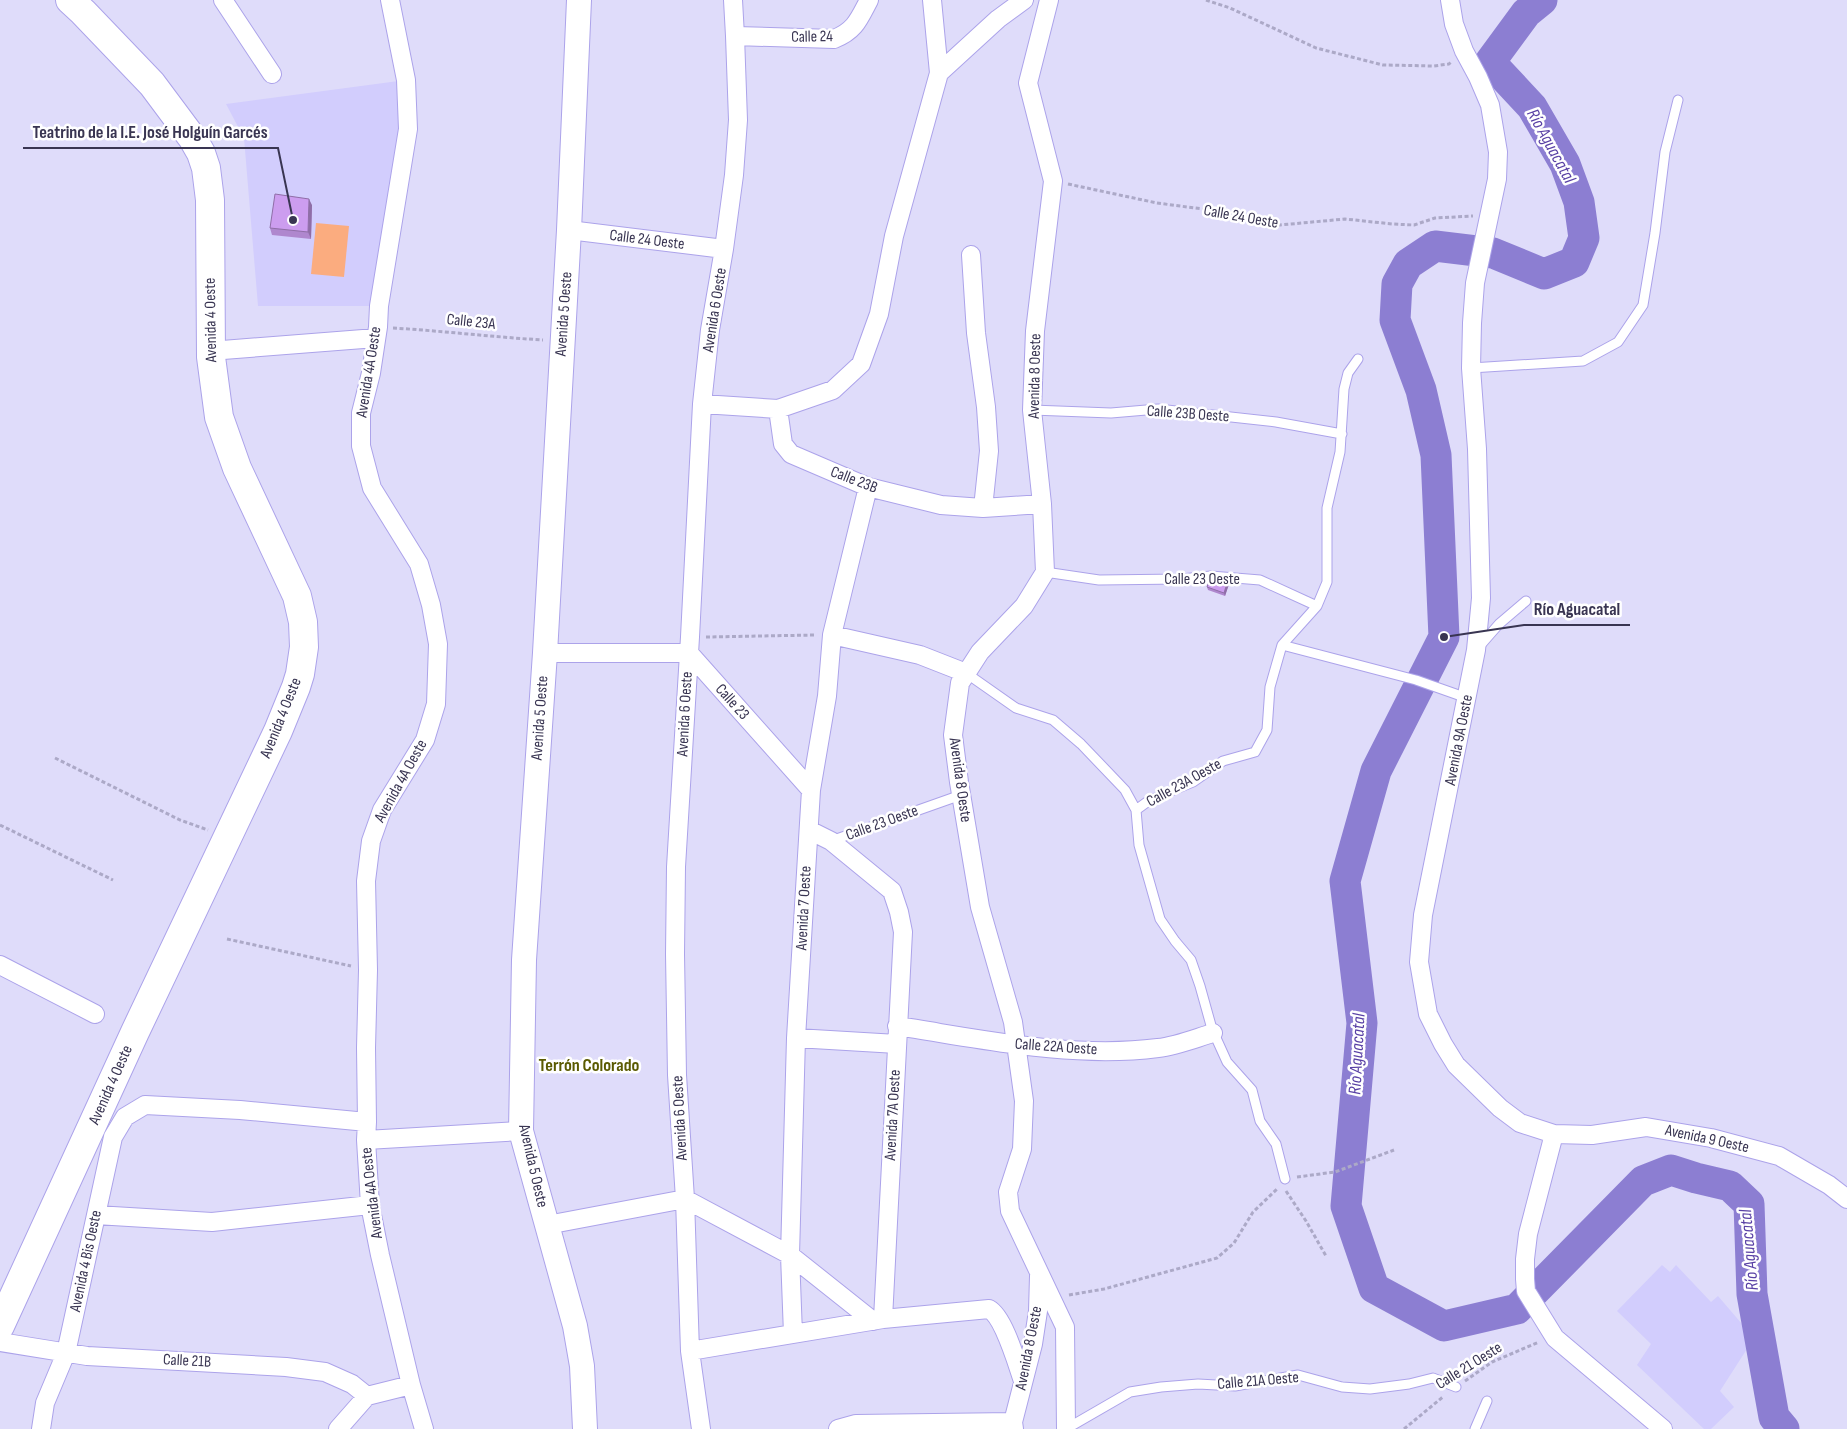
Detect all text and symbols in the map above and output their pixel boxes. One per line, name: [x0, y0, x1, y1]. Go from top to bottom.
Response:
street label: Calle 24: [791, 27, 833, 47]
water label: Río Aguacatal: [1522, 105, 1580, 187]
callout: Teatrino de la I.E. José Holguín Garcés: [23, 115, 278, 148]
text: Teatrino de la I.E. José Holguín Garcés: [32, 122, 268, 143]
street label: Calle 24 Oeste: [1202, 201, 1280, 233]
street label: Calle 24 Oeste: [608, 226, 686, 254]
street label: Avenida 6 Oeste: [699, 266, 731, 355]
street label: Avenida 5 Oeste: [552, 271, 576, 358]
street label: Avenida 4 Oeste: [201, 277, 221, 364]
street label: Calle 23A: [446, 310, 496, 334]
street label: Avenida 4A Oeste: [352, 325, 386, 420]
street label: Avenida 8 Oeste: [1025, 333, 1045, 420]
street label: Calle 23B Oeste: [1146, 402, 1230, 426]
street label: Calle 23B: [828, 462, 880, 498]
street label: Calle 23 Oeste: [1164, 570, 1240, 589]
callout: Río Aguacatal: [1524, 592, 1630, 625]
text: Río Aguacatal: [1534, 599, 1620, 620]
street label: Avenida 6 Oeste: [673, 671, 697, 758]
street label: Avenida 4 Oeste: [256, 675, 306, 762]
street label: Avenida 5 Oeste: [528, 675, 552, 762]
street label: Calle 23: [711, 680, 753, 724]
street label: Avenida 9A Oeste: [1441, 693, 1477, 788]
street label: Avenida 4A Oeste: [370, 736, 432, 827]
street label: Avenida 8 Oeste: [945, 736, 975, 823]
street label: Calle 23A Oeste: [1143, 755, 1225, 811]
street label: Calle 23 Oeste: [843, 801, 921, 845]
street label: Avenida 7 Oeste: [792, 865, 816, 952]
water label: Río Aguacatal: [1344, 1012, 1370, 1095]
street label: Calle 22A Oeste: [1014, 1035, 1098, 1059]
street label: Avenida 4 Oeste: [85, 1042, 137, 1129]
district label: Terrón Colorado: [539, 1055, 640, 1076]
street label: Avenida 7A Oeste: [881, 1069, 905, 1162]
street label: Avenida 6 Oeste: [668, 1075, 692, 1162]
street label: Avenida 9 Oeste: [1662, 1121, 1751, 1157]
street label: Avenida 5 Oeste: [514, 1122, 552, 1209]
street label: Avenida 4A Oeste: [357, 1146, 387, 1241]
water label: Río Aguacatal: [1735, 1208, 1763, 1291]
street label: Avenida 4 Bis Oeste: [66, 1209, 106, 1314]
street label: Avenida 8 Oeste: [1011, 1304, 1046, 1393]
street label: Calle 21 Oeste: [1432, 1338, 1506, 1394]
street label: Calle 21B: [163, 1350, 211, 1372]
street label: Calle 21A Oeste: [1216, 1368, 1300, 1394]

